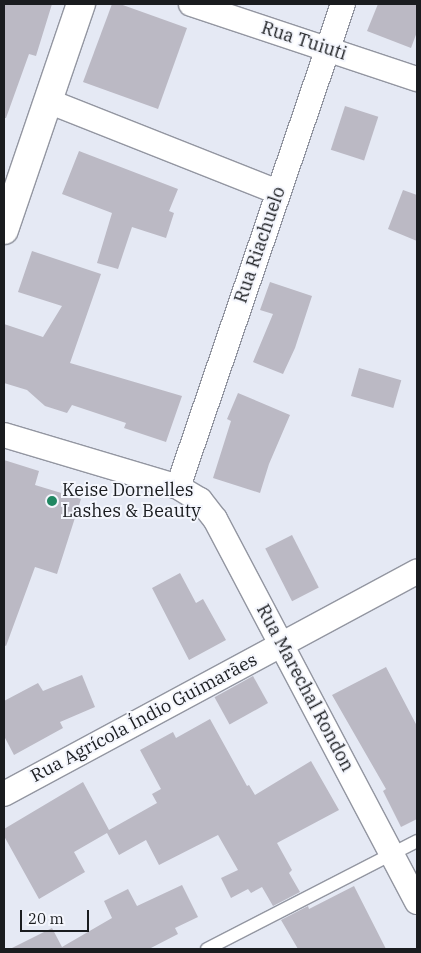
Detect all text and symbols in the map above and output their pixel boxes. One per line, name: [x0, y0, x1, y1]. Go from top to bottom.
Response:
street label: Rua Tuiuti: [259, 17, 349, 65]
street label: Rua Riachuelo: [230, 184, 290, 306]
place label: Keise Dornelles Lashes & Beauty: [62, 480, 201, 522]
marker: Keise Dornelles Lashes & Beauty: [46, 495, 58, 507]
street label: Rua Marechal Rondon: [252, 601, 358, 775]
street label: Rua Agrícola Índio Guimarães: [27, 649, 261, 787]
scale bar: [22, 900, 91, 932]
text: 20 m: [28, 909, 64, 928]

